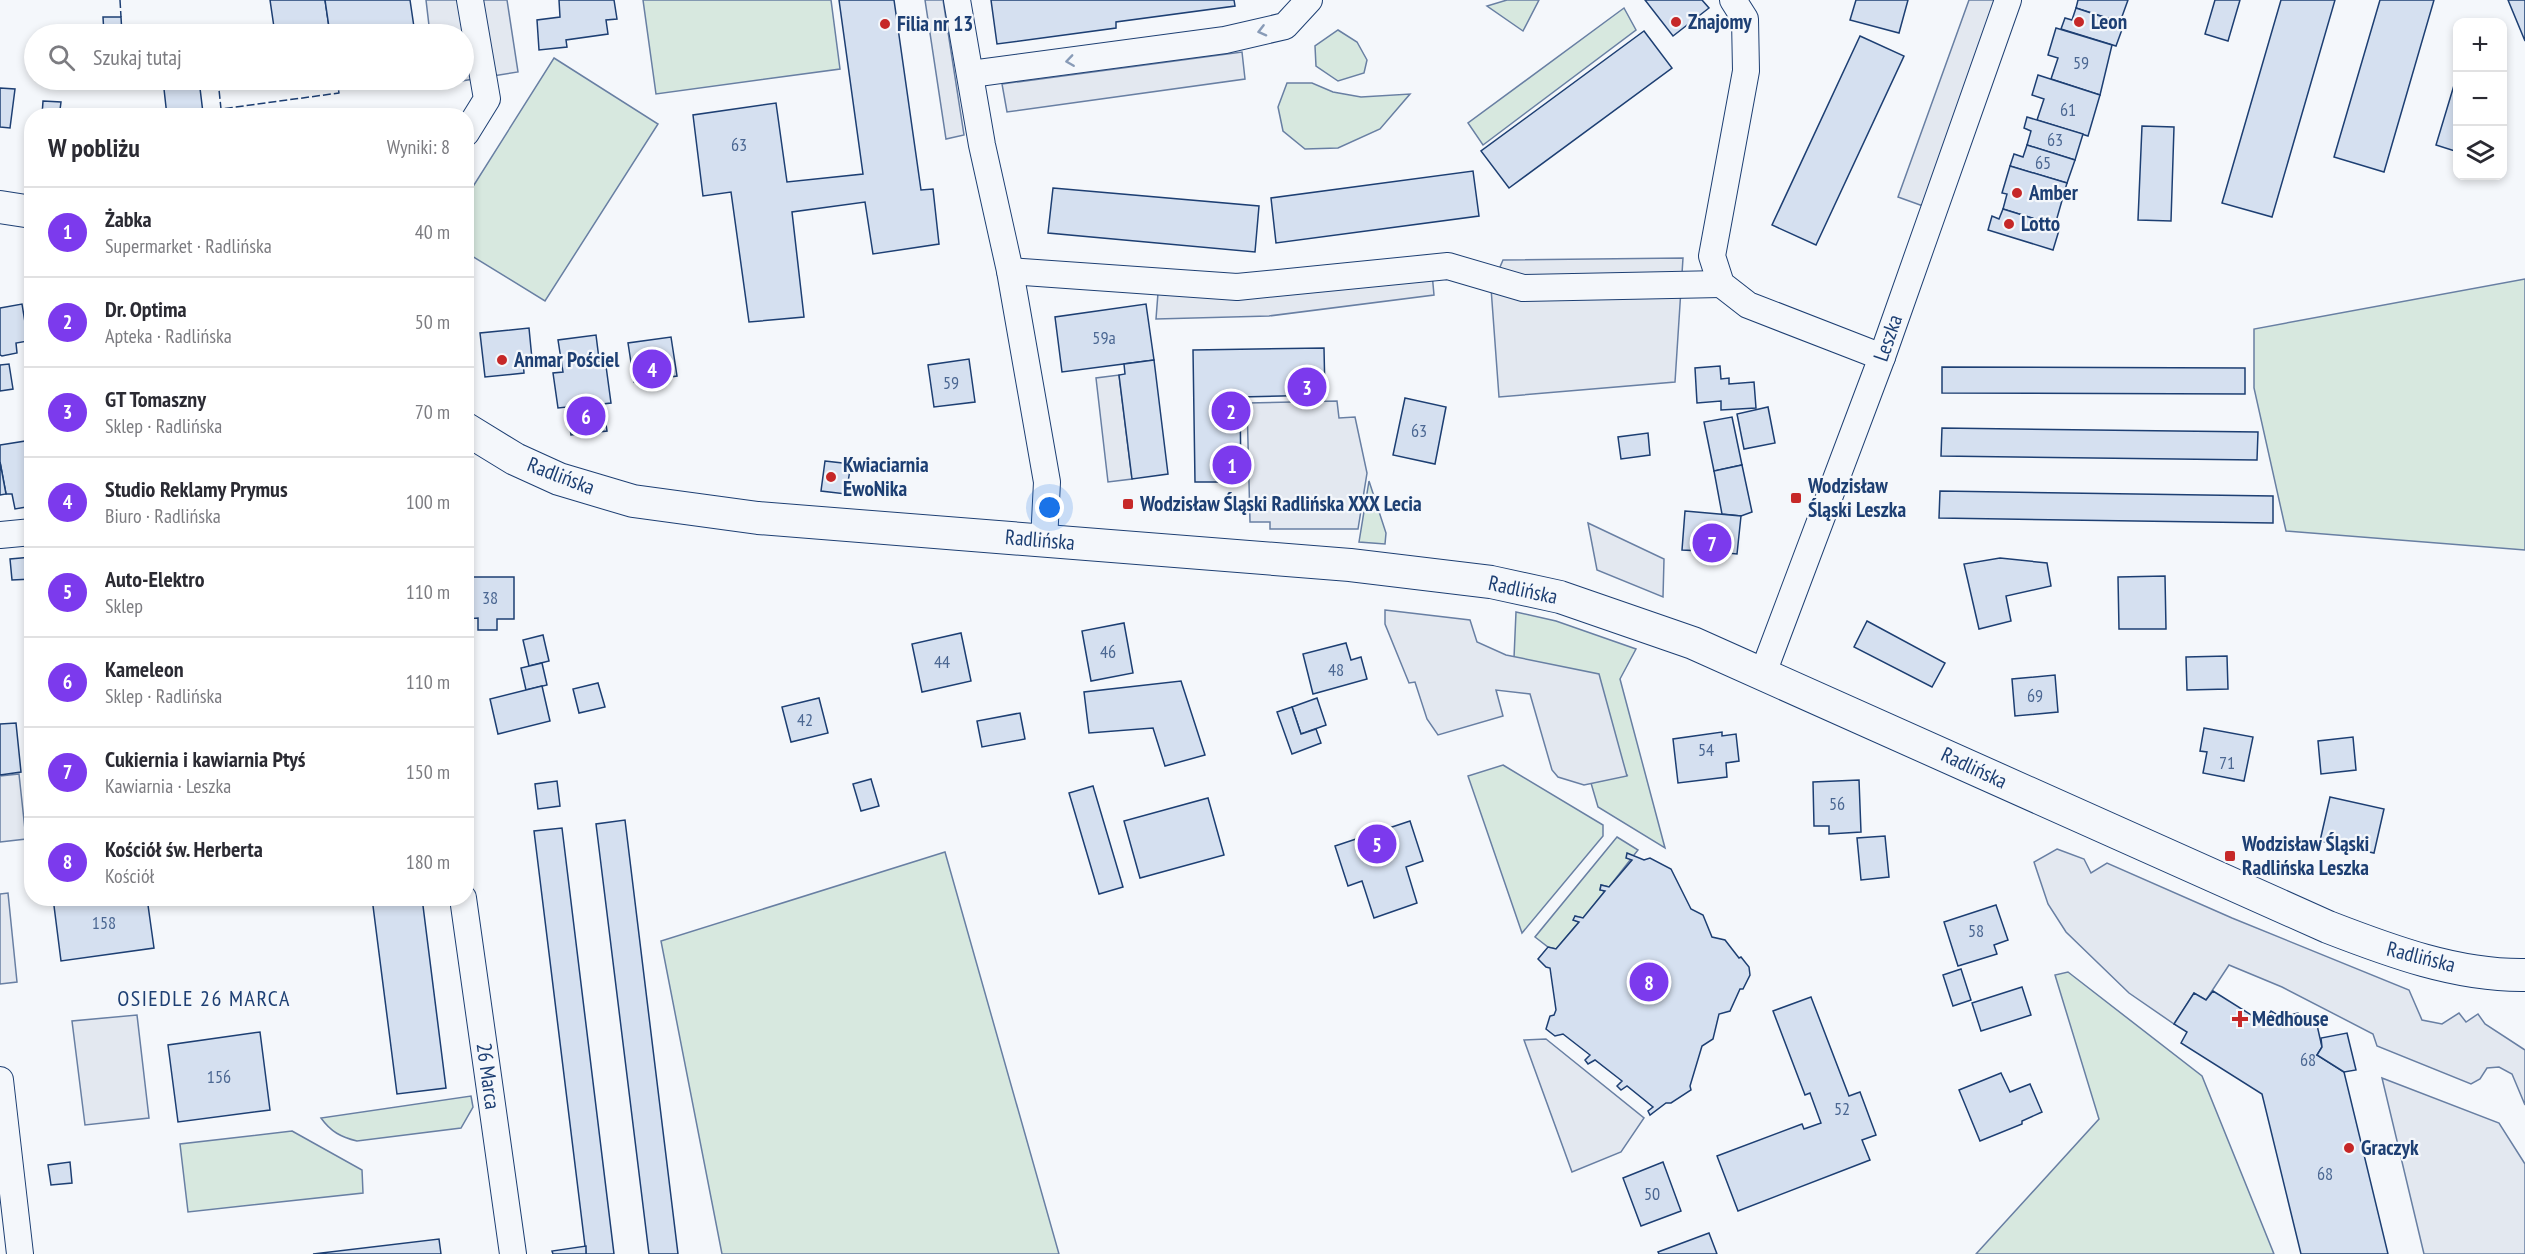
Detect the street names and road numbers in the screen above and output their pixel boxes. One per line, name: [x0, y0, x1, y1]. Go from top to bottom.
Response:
street label: Leszka: [1867, 311, 1908, 365]
street label: Radlińska: [524, 450, 599, 501]
street label: Radlińska: [1004, 523, 1076, 556]
street label: Radlińska: [1486, 569, 1560, 610]
street label: Radlińska: [1937, 741, 2012, 795]
street label: Radlińska: [2384, 935, 2458, 978]
street label: 26 Marca: [470, 1041, 507, 1111]

